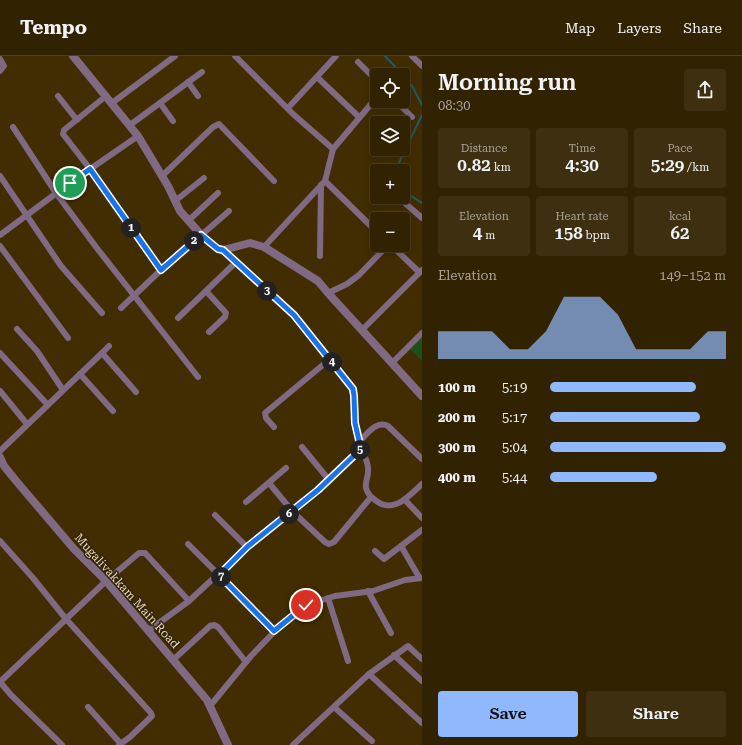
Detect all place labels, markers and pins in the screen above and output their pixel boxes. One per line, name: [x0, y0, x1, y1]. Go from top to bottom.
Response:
pin: [53, 166, 87, 200]
pin: 1: [121, 218, 141, 238]
pin: 2: [184, 231, 204, 251]
pin: 3: [257, 281, 277, 301]
pin: 4: [322, 352, 342, 372]
pin: 5: [350, 440, 370, 460]
pin: 6: [279, 504, 299, 524]
pin: 7: [211, 567, 231, 587]
pin: [289, 588, 323, 622]

